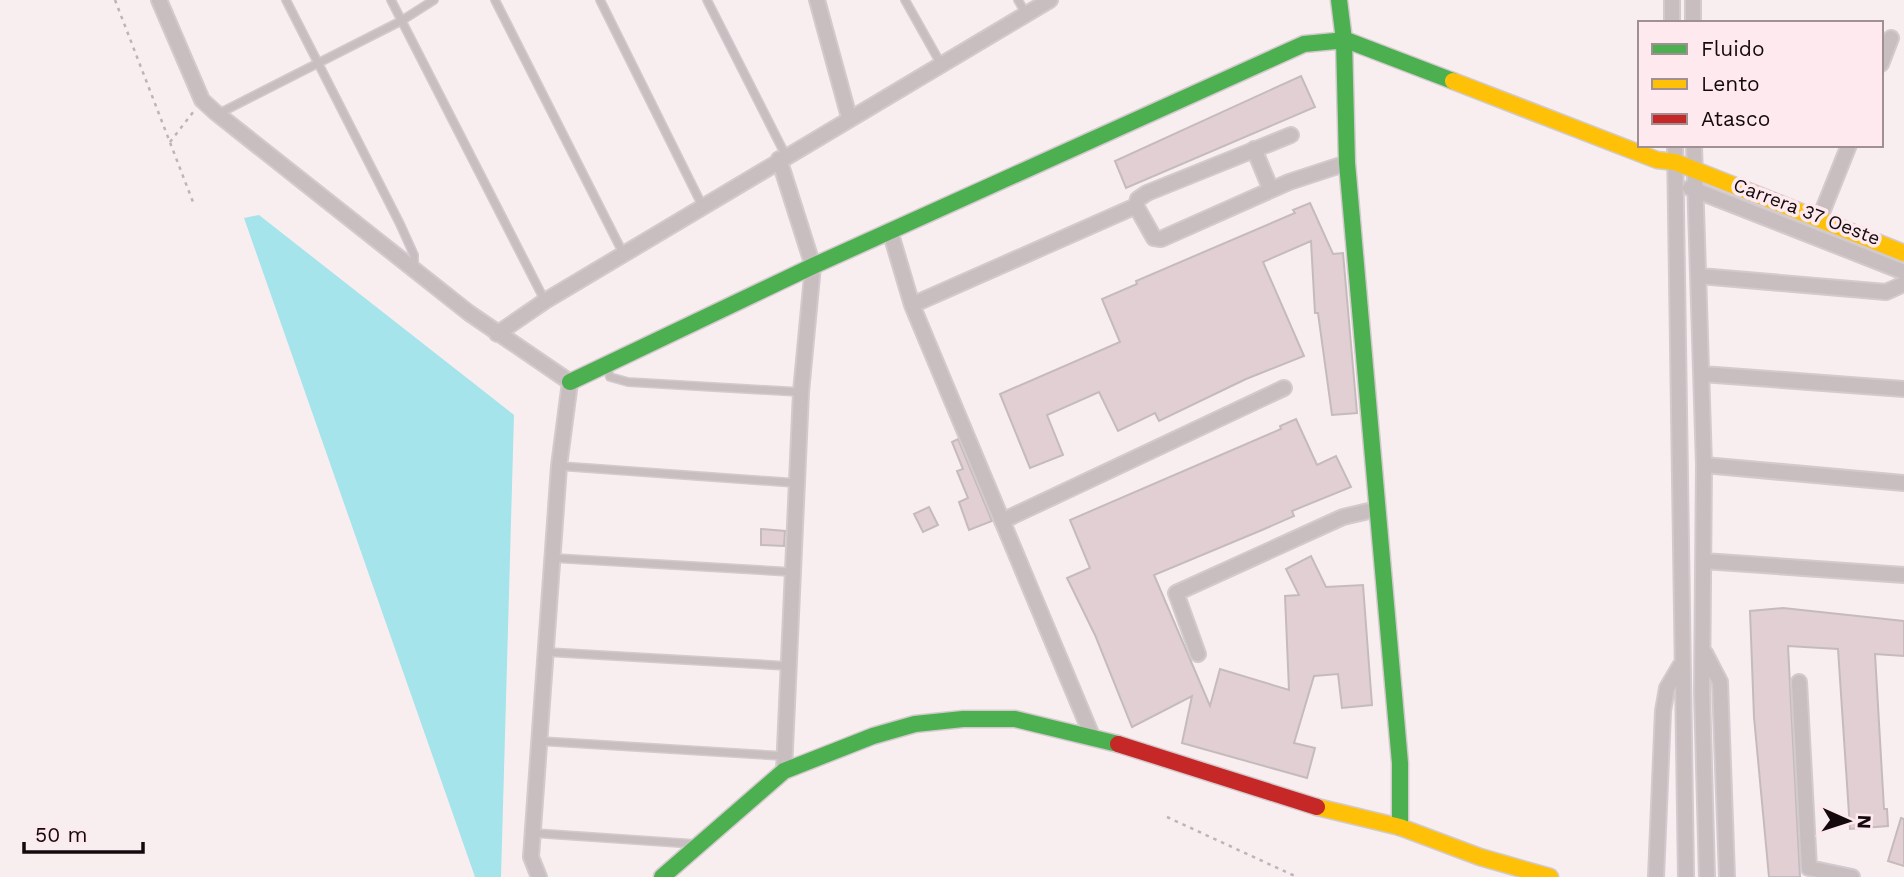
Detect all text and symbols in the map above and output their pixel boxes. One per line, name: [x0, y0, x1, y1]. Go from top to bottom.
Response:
legend: [1638, 21, 1883, 147]
text: Fluido: [1701, 36, 1765, 61]
text: Lento: [1701, 71, 1760, 96]
text: Atasco: [1701, 106, 1770, 131]
street label: Carrera 37 Oeste: [1730, 173, 1883, 250]
north arrow: [1813, 786, 1883, 856]
scale bar: [24, 810, 144, 854]
text: N: [1853, 814, 1876, 830]
text: 50 m: [35, 822, 87, 847]

